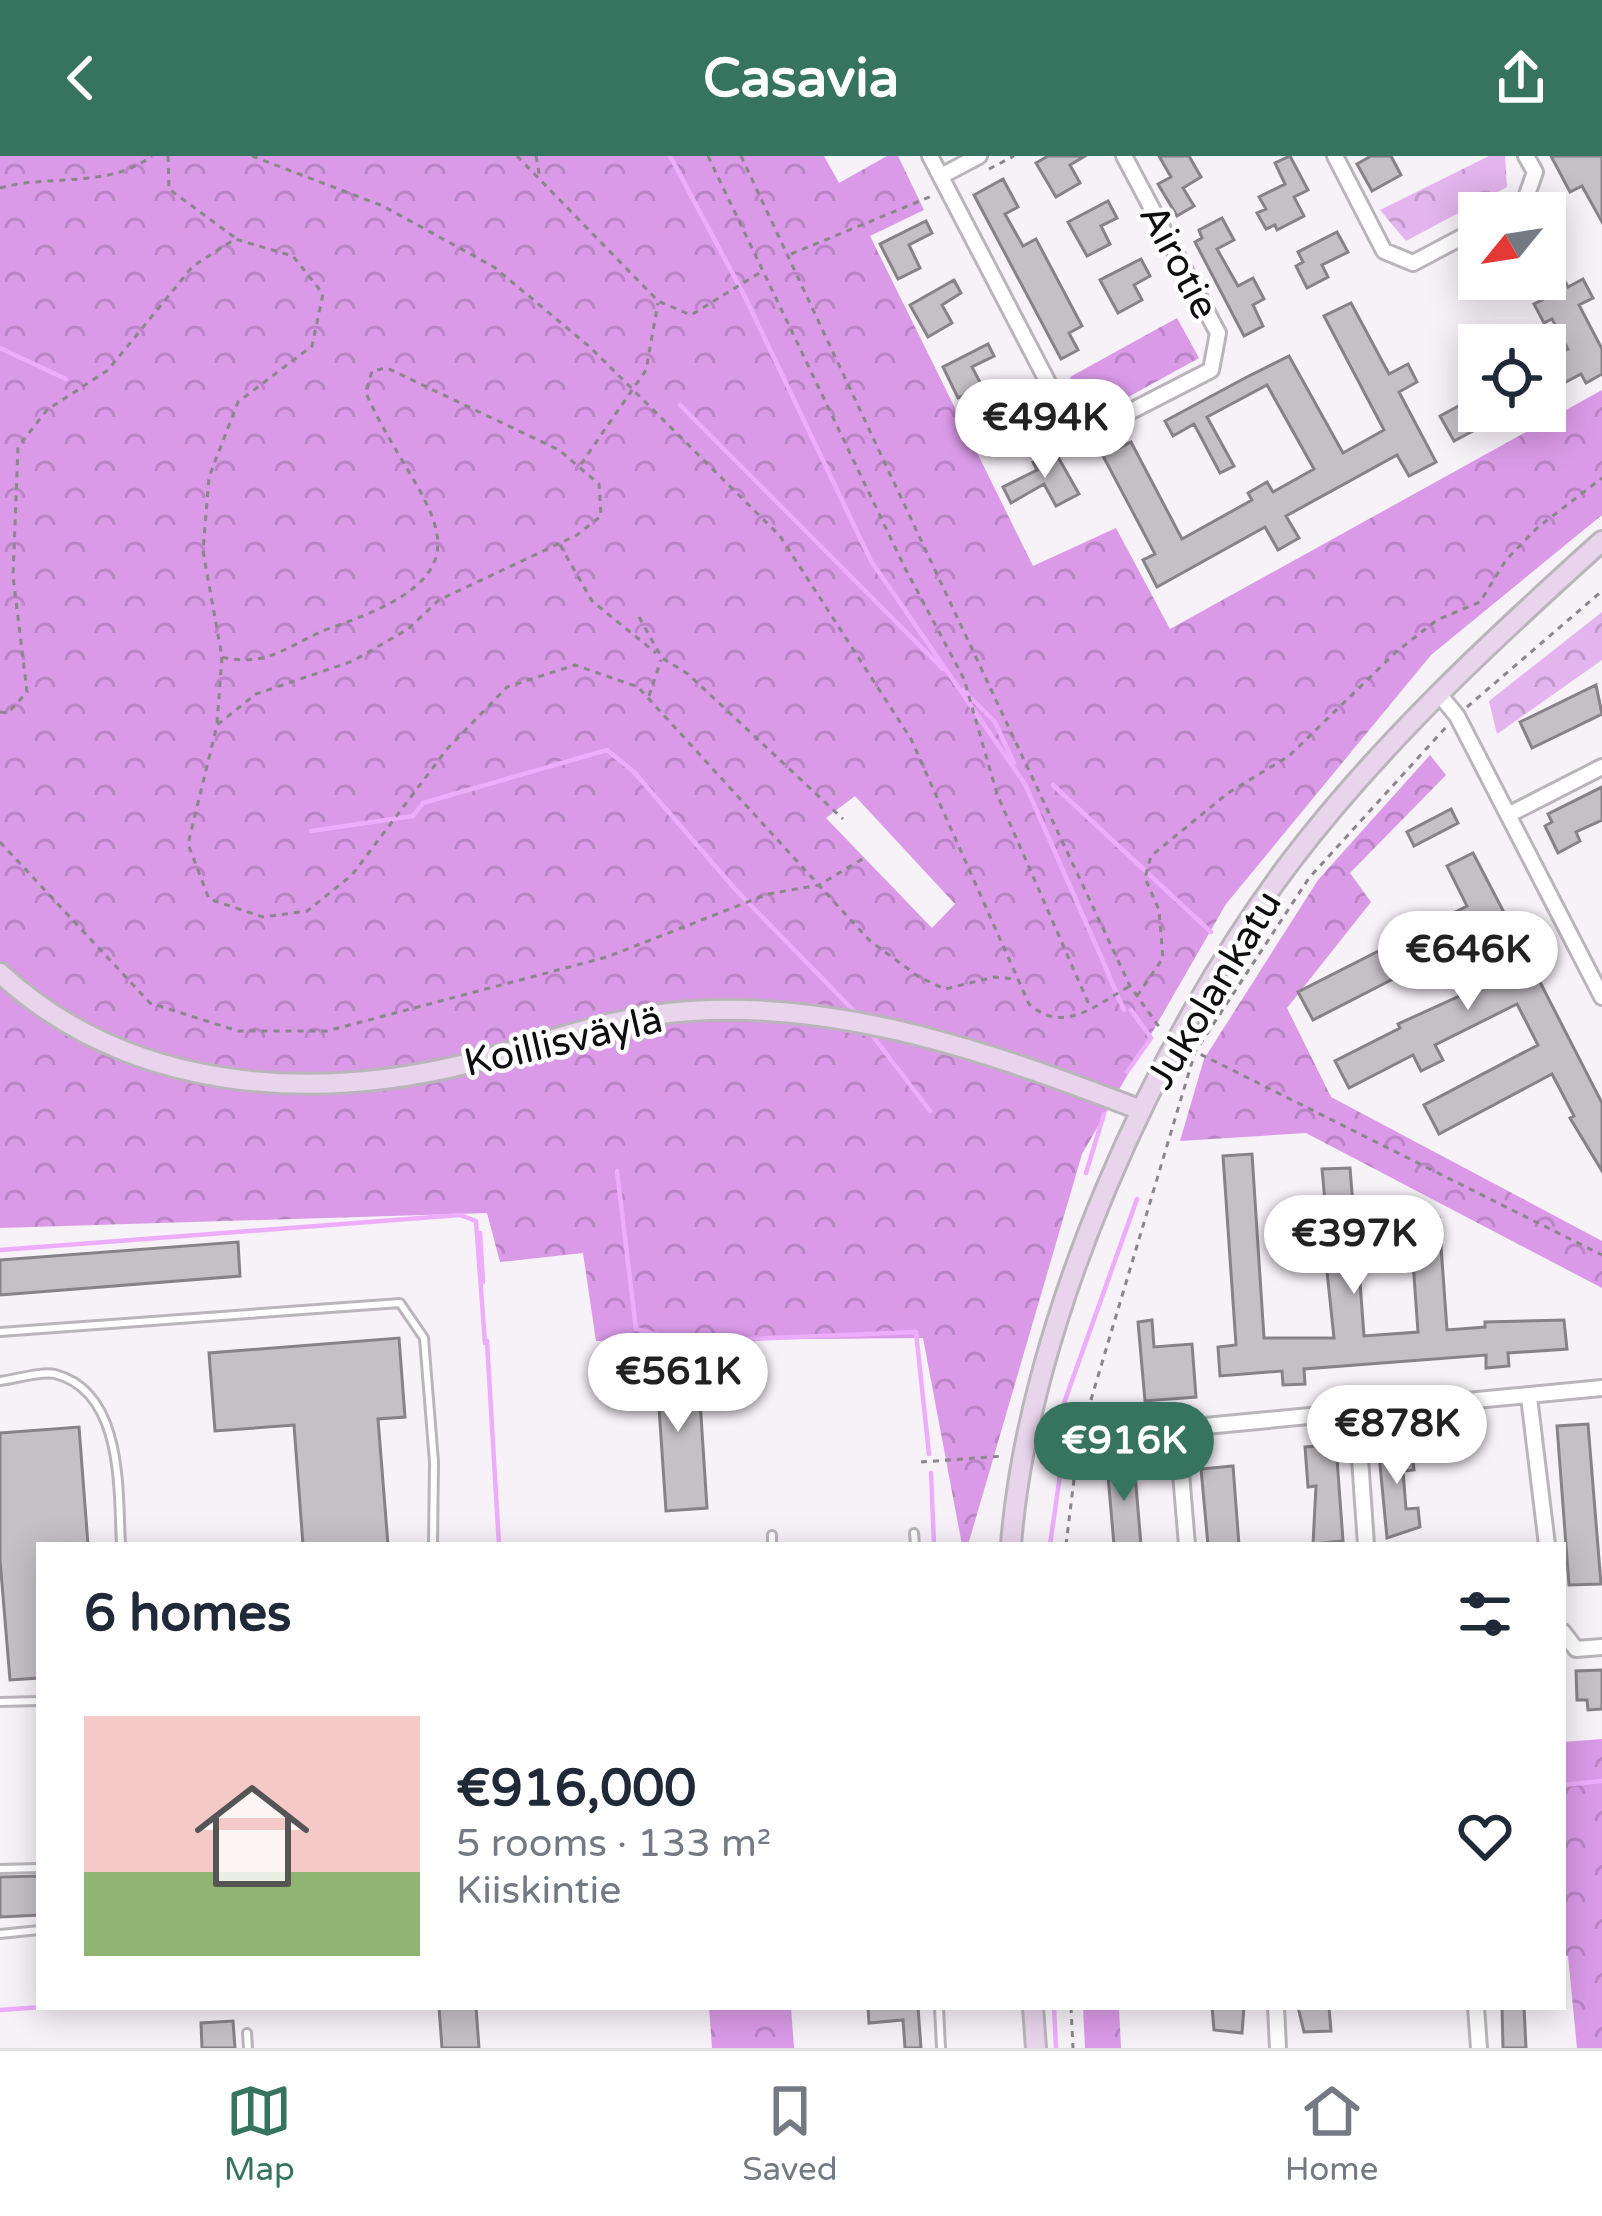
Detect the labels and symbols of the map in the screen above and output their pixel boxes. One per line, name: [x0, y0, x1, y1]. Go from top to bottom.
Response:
north arrow: [1458, 192, 1566, 300]
street label: Airotie: [1129, 196, 1228, 327]
pin: €494K: [961, 379, 1129, 481]
street label: Jukolankatu: [1137, 882, 1292, 1097]
pin: €646K: [1384, 911, 1552, 1013]
street label: Koillisväylä: [460, 996, 667, 1087]
pin: €397K: [1270, 1195, 1438, 1297]
pin: €561K: [594, 1333, 762, 1435]
pin: €878K: [1313, 1385, 1481, 1487]
pin: €916K: [1040, 1402, 1208, 1504]

